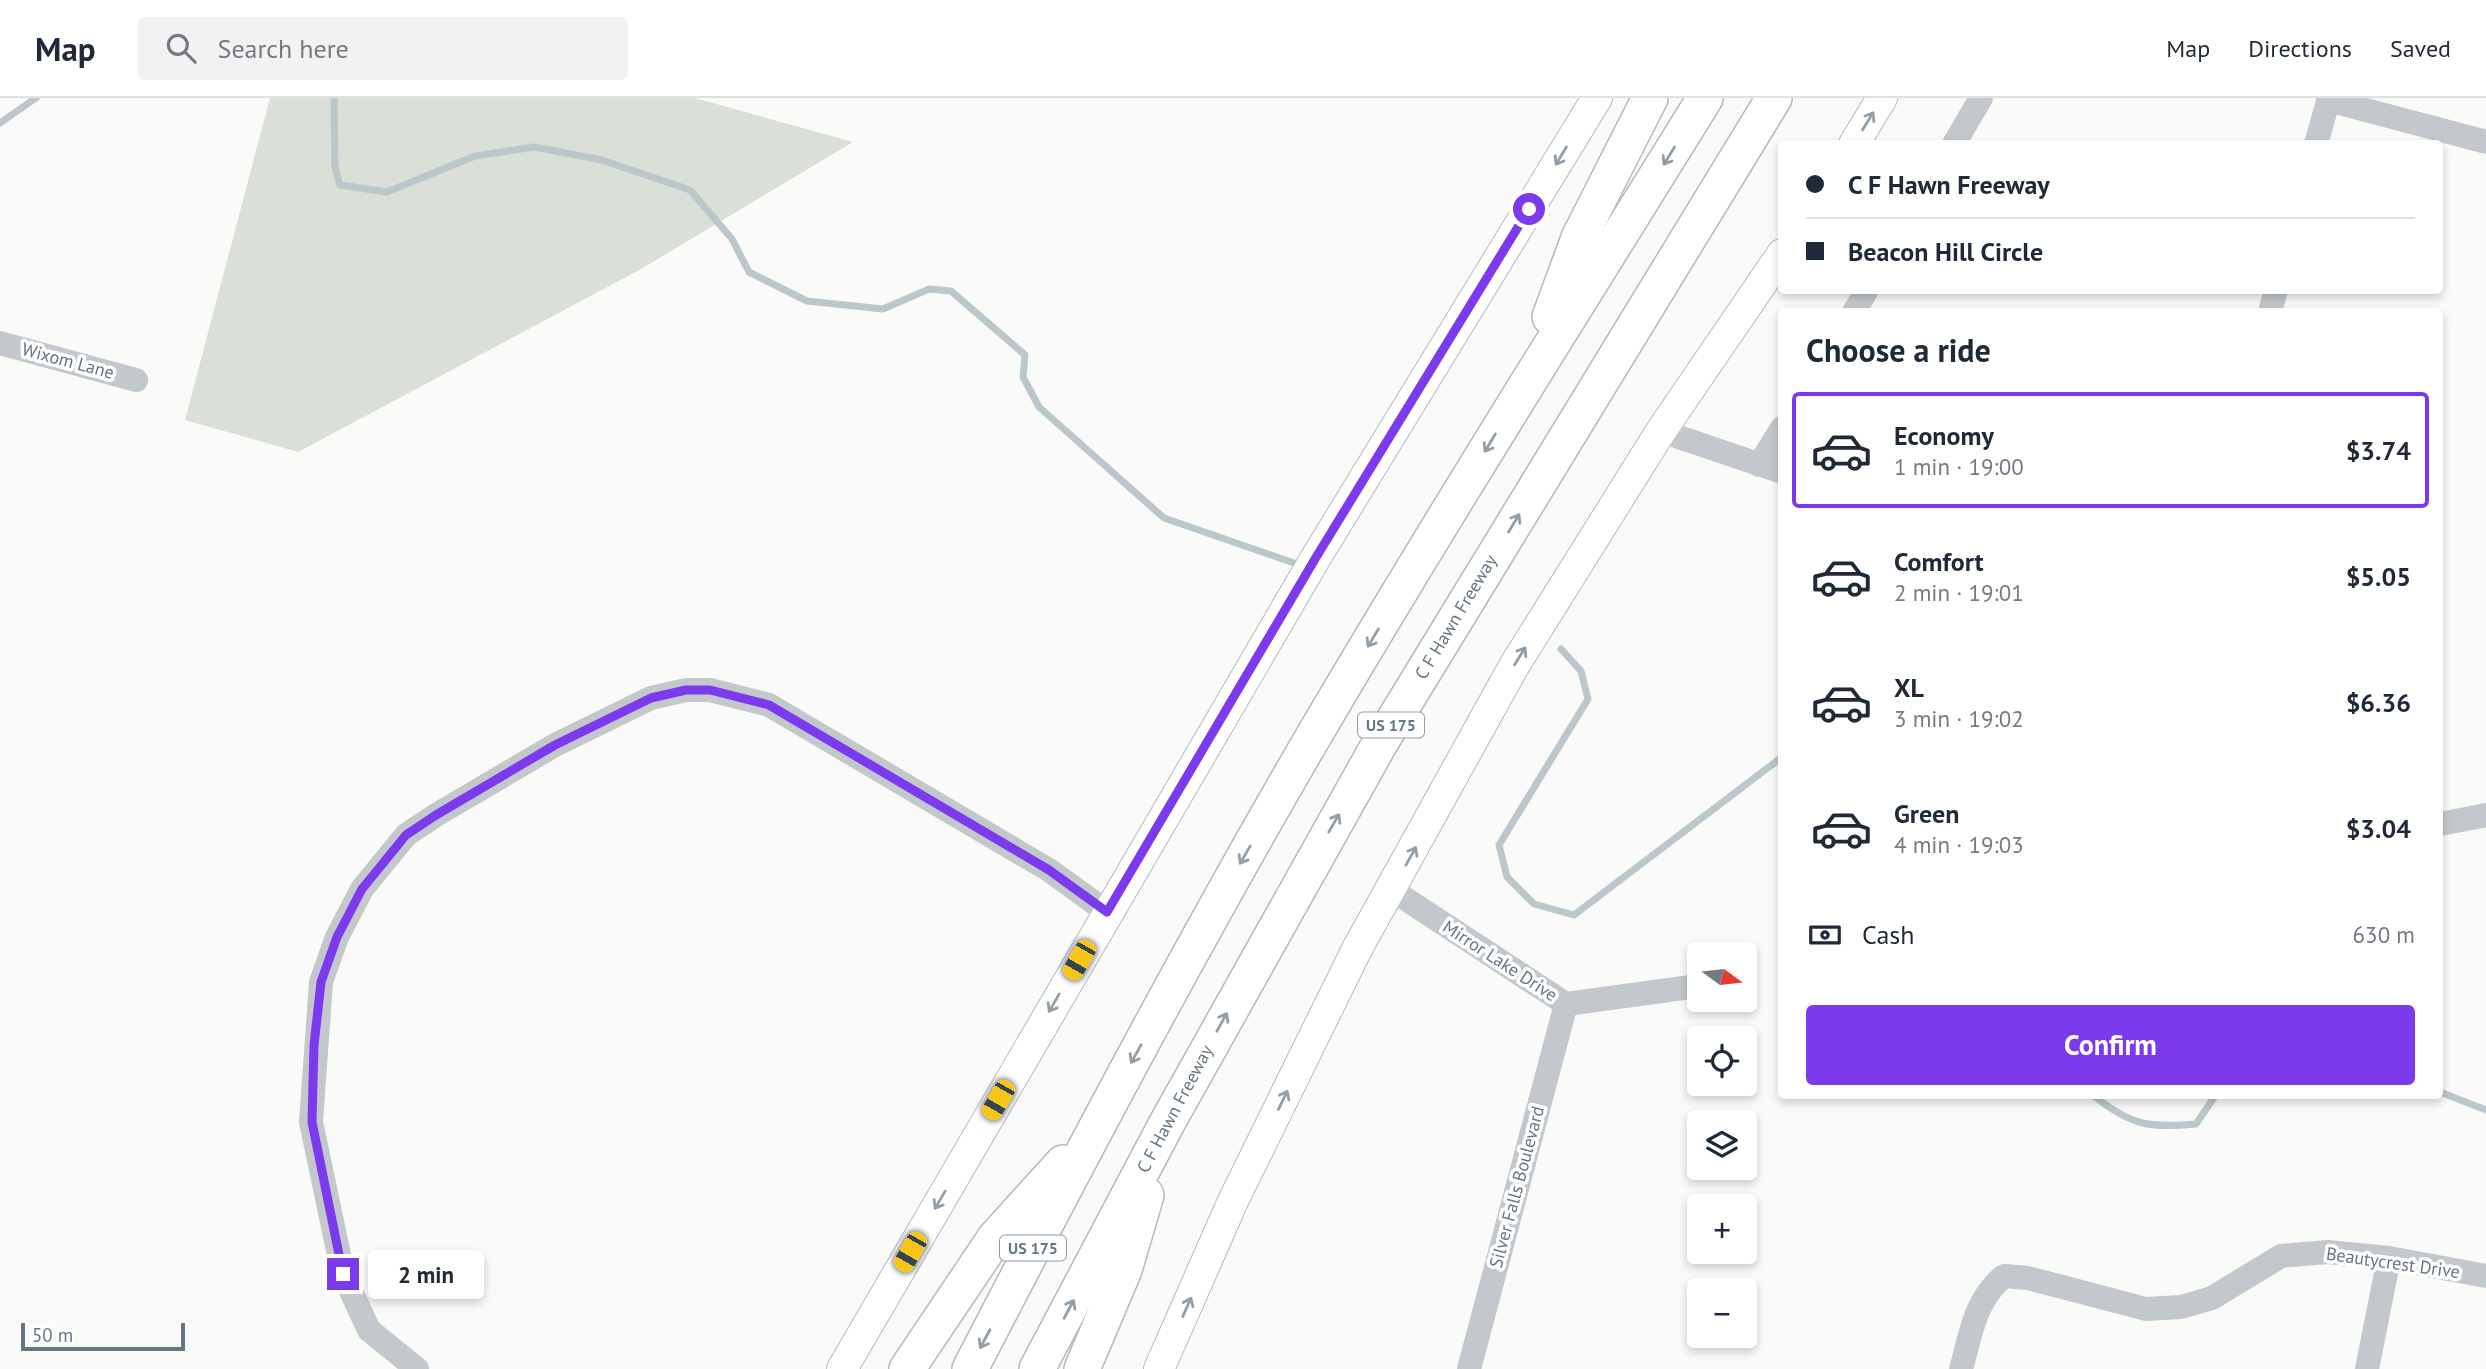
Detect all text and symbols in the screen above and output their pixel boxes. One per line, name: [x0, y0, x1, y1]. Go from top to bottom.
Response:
search box: [138, 17, 628, 80]
text: Map: [35, 27, 96, 70]
icon: search: [162, 29, 200, 67]
text: Search here: [218, 32, 349, 65]
text: Map: [2166, 33, 2210, 64]
text: Directions: [2248, 33, 2352, 64]
text: Saved: [2390, 33, 2451, 64]
one-way arrow: [1861, 111, 1875, 131]
one-way arrow: [1554, 146, 1568, 166]
one-way arrow: [1661, 146, 1676, 165]
text: C F Hawn Freeway: [1848, 168, 2050, 201]
route start: [1513, 193, 1545, 225]
text: Beacon Hill Circle: [1848, 235, 2043, 268]
text: Choose a ride: [1806, 329, 1991, 371]
street label: Wixom Lane: [20, 337, 117, 384]
icon: car: [1810, 419, 1873, 482]
text: Economy: [1894, 419, 1994, 452]
one-way arrow: [1483, 432, 1497, 452]
text: $3.74: [2346, 434, 2411, 467]
text: 1 min · 19:00: [1894, 452, 2024, 481]
one-way arrow: [1506, 514, 1521, 533]
icon: car: [1810, 545, 1873, 608]
text: Comfort: [1894, 545, 1984, 578]
street label: C F Hawn Freeway: [1409, 550, 1502, 683]
text: $5.05: [2346, 560, 2411, 593]
text: 2 min · 19:01: [1894, 578, 2024, 607]
one-way arrow: [1365, 627, 1379, 647]
one-way arrow: [1513, 647, 1528, 666]
icon: car: [1810, 671, 1873, 734]
text: XL: [1894, 671, 1924, 704]
text: $6.36: [2346, 686, 2411, 719]
text: 3 min · 19:02: [1894, 704, 2024, 733]
road number: US 175: [1358, 712, 1424, 738]
icon: car: [1810, 797, 1873, 860]
text: Green: [1894, 797, 1959, 830]
text: $3.04: [2346, 812, 2411, 845]
one-way arrow: [1327, 814, 1341, 834]
text: 4 min · 19:03: [1894, 830, 2024, 859]
one-way arrow: [1238, 844, 1251, 865]
one-way arrow: [1404, 846, 1418, 866]
street label: Mirror Lake Drive: [1438, 915, 1562, 1006]
icon: cash: [1806, 916, 1844, 954]
text: Cash: [1862, 918, 1914, 951]
text: 630 m: [2353, 920, 2415, 949]
car: [1060, 937, 1099, 983]
north arrow: [1687, 942, 1757, 1012]
map controls: [1687, 942, 1757, 1348]
one-way arrow: [1047, 992, 1060, 1013]
button: Confirm: [1806, 1005, 2415, 1085]
one-way arrow: [1216, 1012, 1230, 1032]
button: locate: [1687, 1026, 1757, 1096]
street label: C F Hawn Freeway: [1131, 1040, 1218, 1177]
one-way arrow: [1128, 1044, 1142, 1064]
car: [979, 1077, 1018, 1123]
one-way arrow: [1276, 1090, 1290, 1111]
street label: Silver Falls Boulevard: [1484, 1103, 1549, 1270]
button: layers: [1687, 1110, 1757, 1180]
one-way arrow: [933, 1189, 946, 1210]
button: +: [1687, 1194, 1757, 1264]
car: [891, 1229, 930, 1275]
road number: US 175: [1000, 1236, 1066, 1260]
street label: Beautycrest Drive: [2325, 1242, 2461, 1283]
callout: 2 min: [368, 1250, 483, 1298]
route end: [327, 1258, 359, 1290]
text: 2 min: [398, 1260, 454, 1289]
button: −: [1687, 1278, 1757, 1348]
one-way arrow: [1181, 1296, 1194, 1318]
one-way arrow: [1062, 1299, 1076, 1319]
scale bar: [21, 1320, 186, 1352]
text: 50 m: [32, 1323, 73, 1347]
one-way arrow: [978, 1328, 992, 1349]

